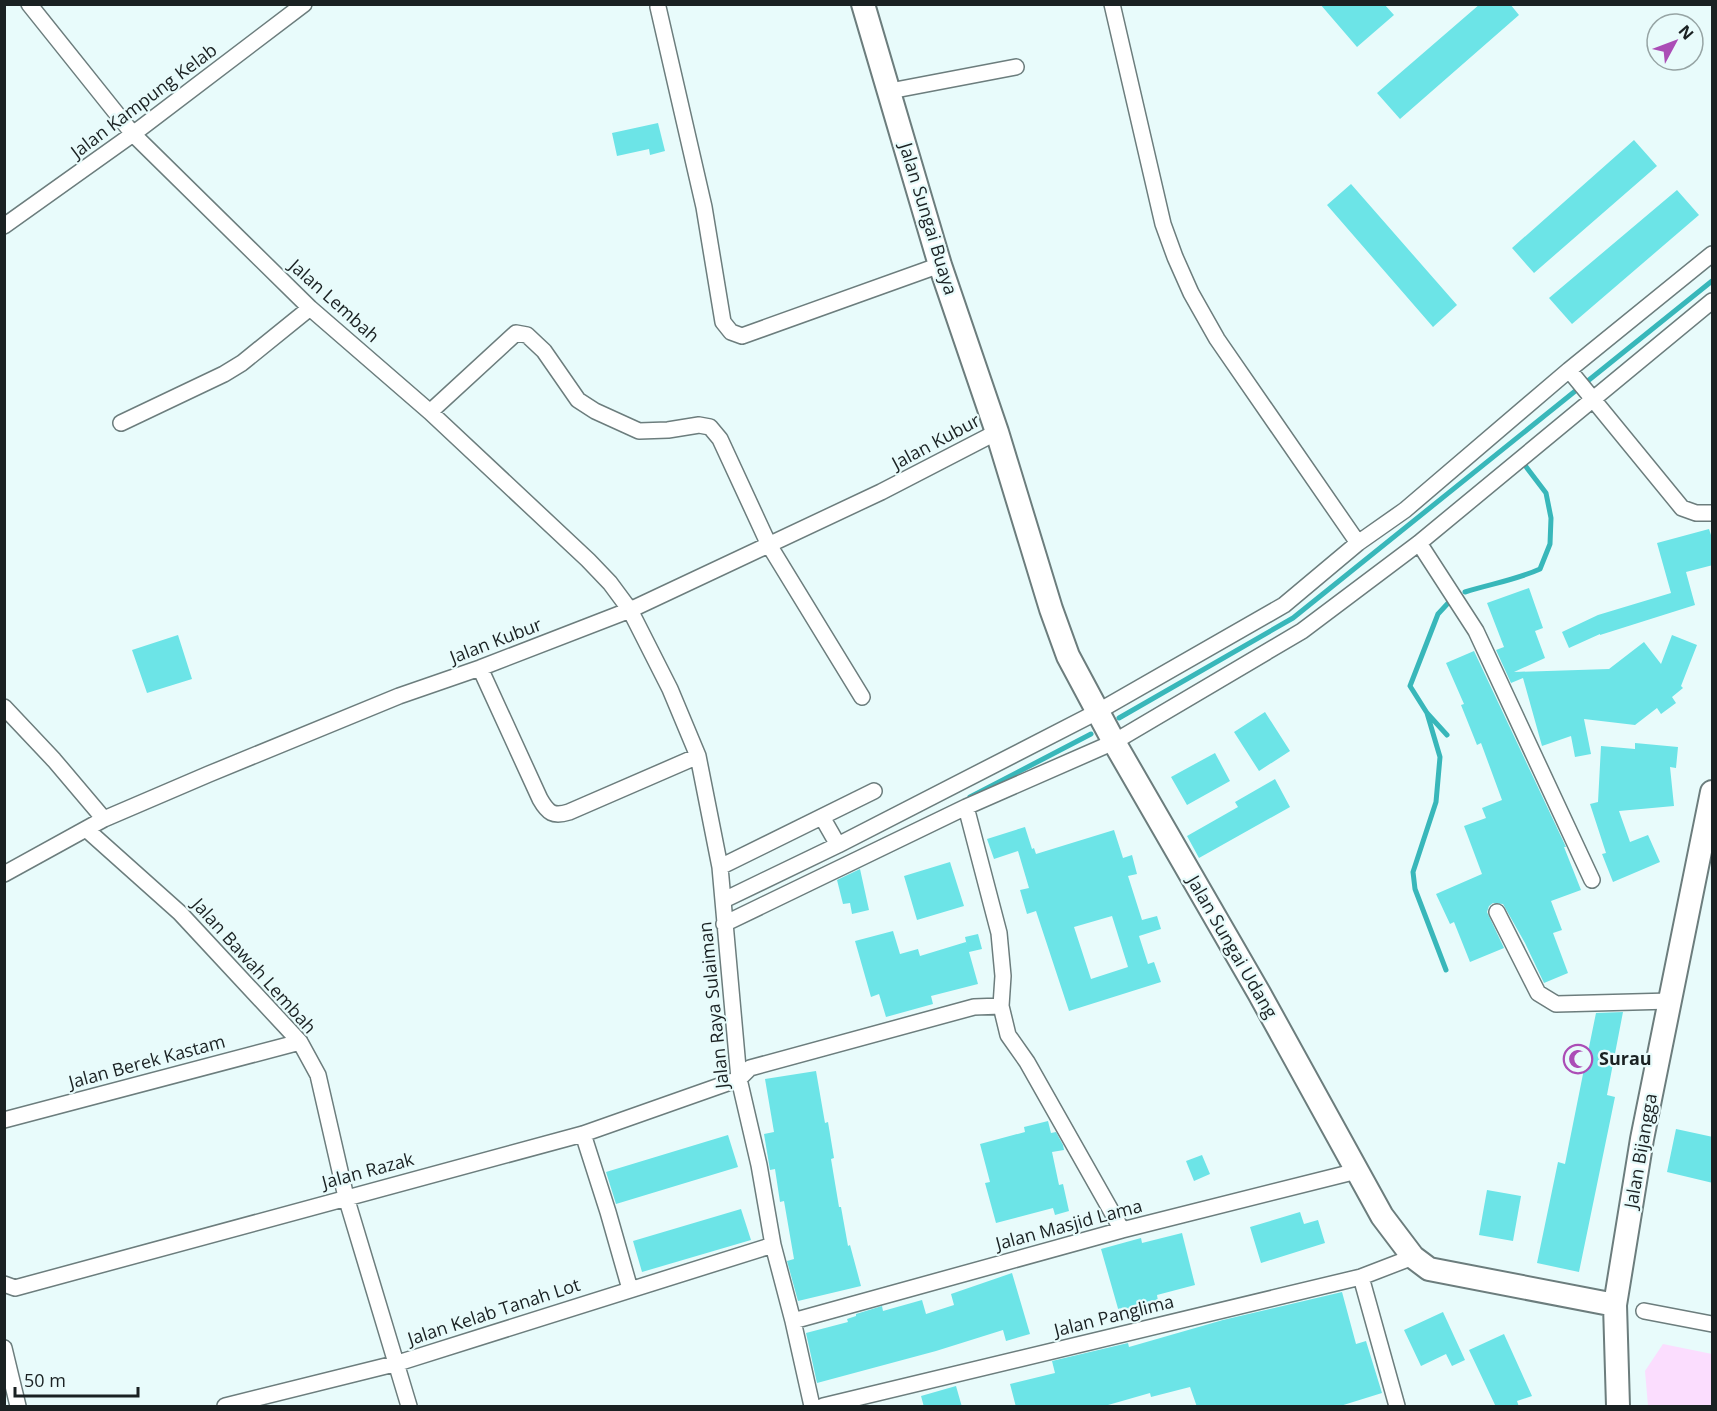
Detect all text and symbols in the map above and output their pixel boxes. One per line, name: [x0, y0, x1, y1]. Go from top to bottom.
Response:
north arrow: [1645, 12, 1705, 72]
text: N: [1674, 20, 1699, 44]
street label: Jalan Kampung Kelab: [64, 37, 221, 164]
street label: Jalan Sungai Buaya: [894, 138, 963, 298]
street label: Jalan Lembah: [283, 252, 385, 347]
street label: Jalan Kubur: [885, 408, 984, 475]
street label: Jalan Kubur: [444, 611, 546, 669]
street label: Jalan Sungai Udang: [1181, 869, 1284, 1022]
street label: Jalan Bawah Lembah: [186, 891, 322, 1038]
street label: Jalan Raya Sulaiman: [692, 921, 734, 1092]
street label: Jalan Berek Kastam: [64, 1029, 228, 1094]
mosque icon: Surau: [1562, 1043, 1594, 1075]
place label: Surau: [1599, 1046, 1652, 1070]
street label: Jalan Bijangga: [1618, 1091, 1662, 1212]
street label: Jalan Razak: [317, 1146, 417, 1194]
street label: Jalan Masjid Lama: [991, 1193, 1145, 1256]
street label: Jalan Kelab Tanah Lot: [403, 1272, 583, 1351]
street label: Jalan Panglima: [1049, 1289, 1176, 1342]
scale bar: [15, 1360, 138, 1398]
text: 50 m: [24, 1368, 66, 1392]

